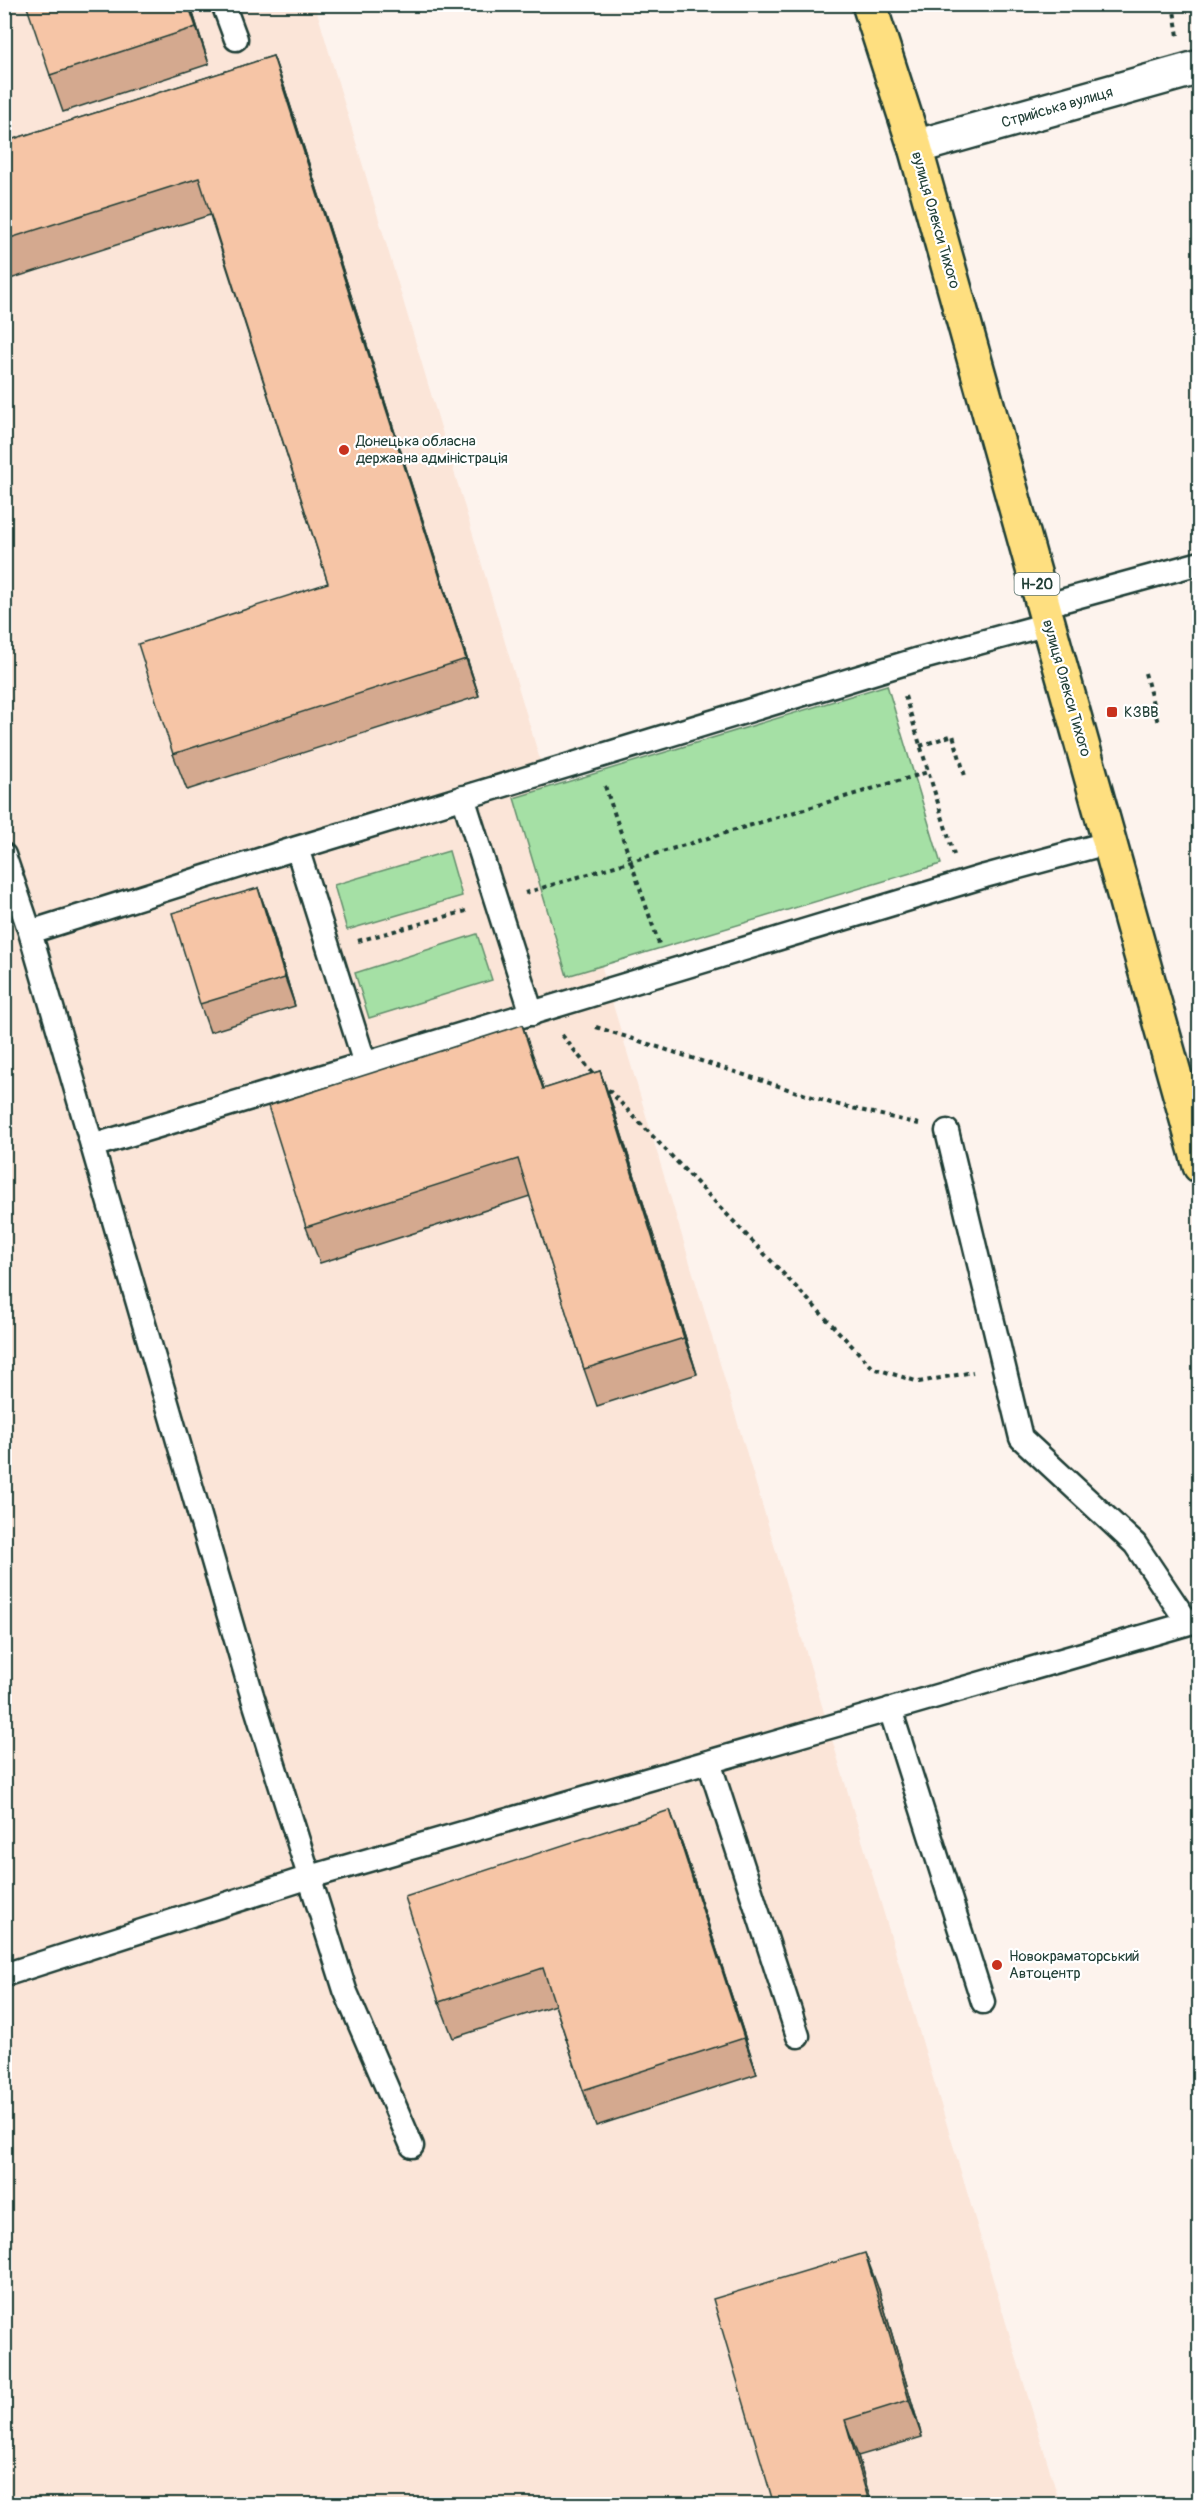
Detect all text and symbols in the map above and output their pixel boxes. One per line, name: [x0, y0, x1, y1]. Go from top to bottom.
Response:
street label: Стрийська вулиця: [999, 82, 1115, 132]
street label: вулиця Олекси Тихого: [907, 149, 964, 291]
place label: Донецька обласна державна адміністрація: [355, 432, 508, 468]
marker: Донецька обласна державна адміністрація: [337, 443, 351, 457]
road number: Н-20: [1014, 573, 1060, 595]
street label: вулиця Олекси Тихого: [1038, 617, 1095, 759]
place label: КЗВВ: [1124, 703, 1159, 722]
marker: КЗВВ: [1105, 705, 1119, 719]
place label: Новокраматорський Автоцентр: [1009, 1947, 1139, 1983]
marker: Новокраматорський Автоцентр: [990, 1958, 1004, 1972]

